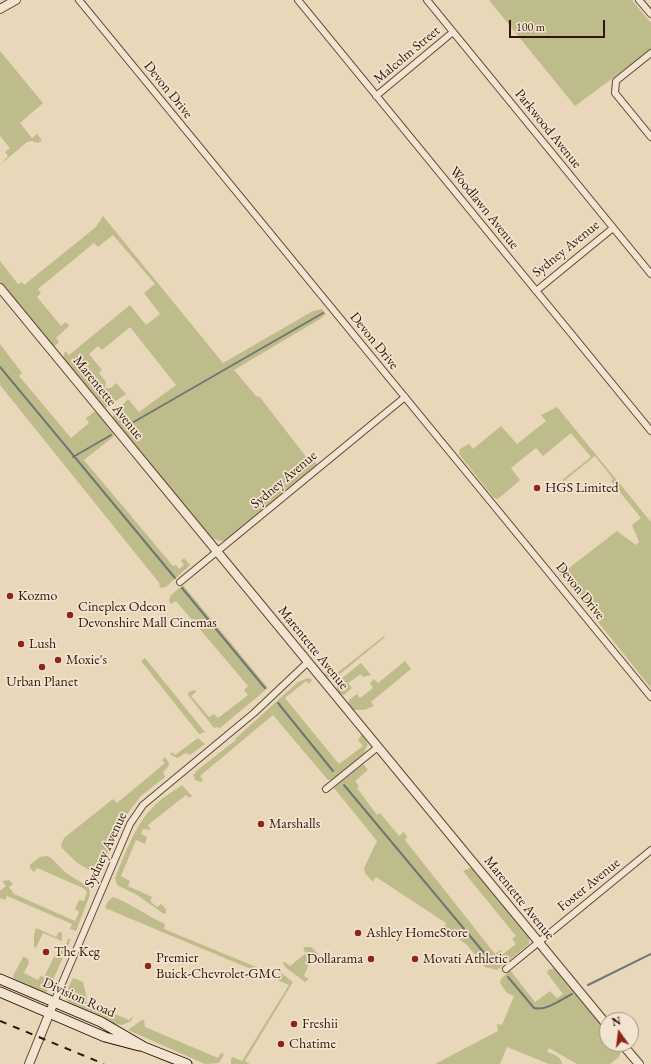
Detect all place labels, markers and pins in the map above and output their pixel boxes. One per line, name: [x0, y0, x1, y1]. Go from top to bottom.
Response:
place label: HGS Limited: [545, 480, 619, 496]
marker: HGS Limited: [532, 483, 542, 493]
place label: Kozmo: [18, 588, 57, 604]
marker: Kozmo: [5, 591, 15, 601]
place label: Cineplex Odeon Devonshire Mall Cinemas: [78, 599, 217, 632]
marker: Cineplex Odeon Devonshire Mall Cinemas: [65, 610, 75, 620]
place label: Lush: [29, 636, 56, 652]
marker: Lush: [16, 639, 26, 649]
place label: Moxie's: [66, 652, 107, 668]
marker: Moxie's: [53, 655, 63, 665]
marker: Urban Planet: [37, 662, 47, 672]
place label: Urban Planet: [6, 674, 78, 690]
place label: Marshalls: [269, 816, 320, 832]
marker: Marshalls: [256, 819, 266, 829]
place label: Ashley HomeStore: [366, 925, 468, 941]
marker: Ashley HomeStore: [353, 928, 363, 938]
place label: The Keg: [54, 944, 100, 960]
marker: The Keg: [41, 947, 51, 957]
place label: Premier Buick-Chevrolet-GMC: [156, 950, 281, 982]
place label: Dollarama: [307, 951, 363, 967]
place label: Movati Athletic: [423, 951, 508, 967]
marker: Dollarama: [366, 954, 376, 964]
marker: Movati Athletic: [410, 954, 420, 964]
marker: Premier Buick-Chevrolet-GMC: [143, 961, 153, 971]
place label: Freshii: [302, 1016, 338, 1032]
marker: Freshii: [289, 1019, 299, 1029]
place label: Chatime: [289, 1036, 336, 1052]
marker: Chatime: [276, 1039, 286, 1049]

